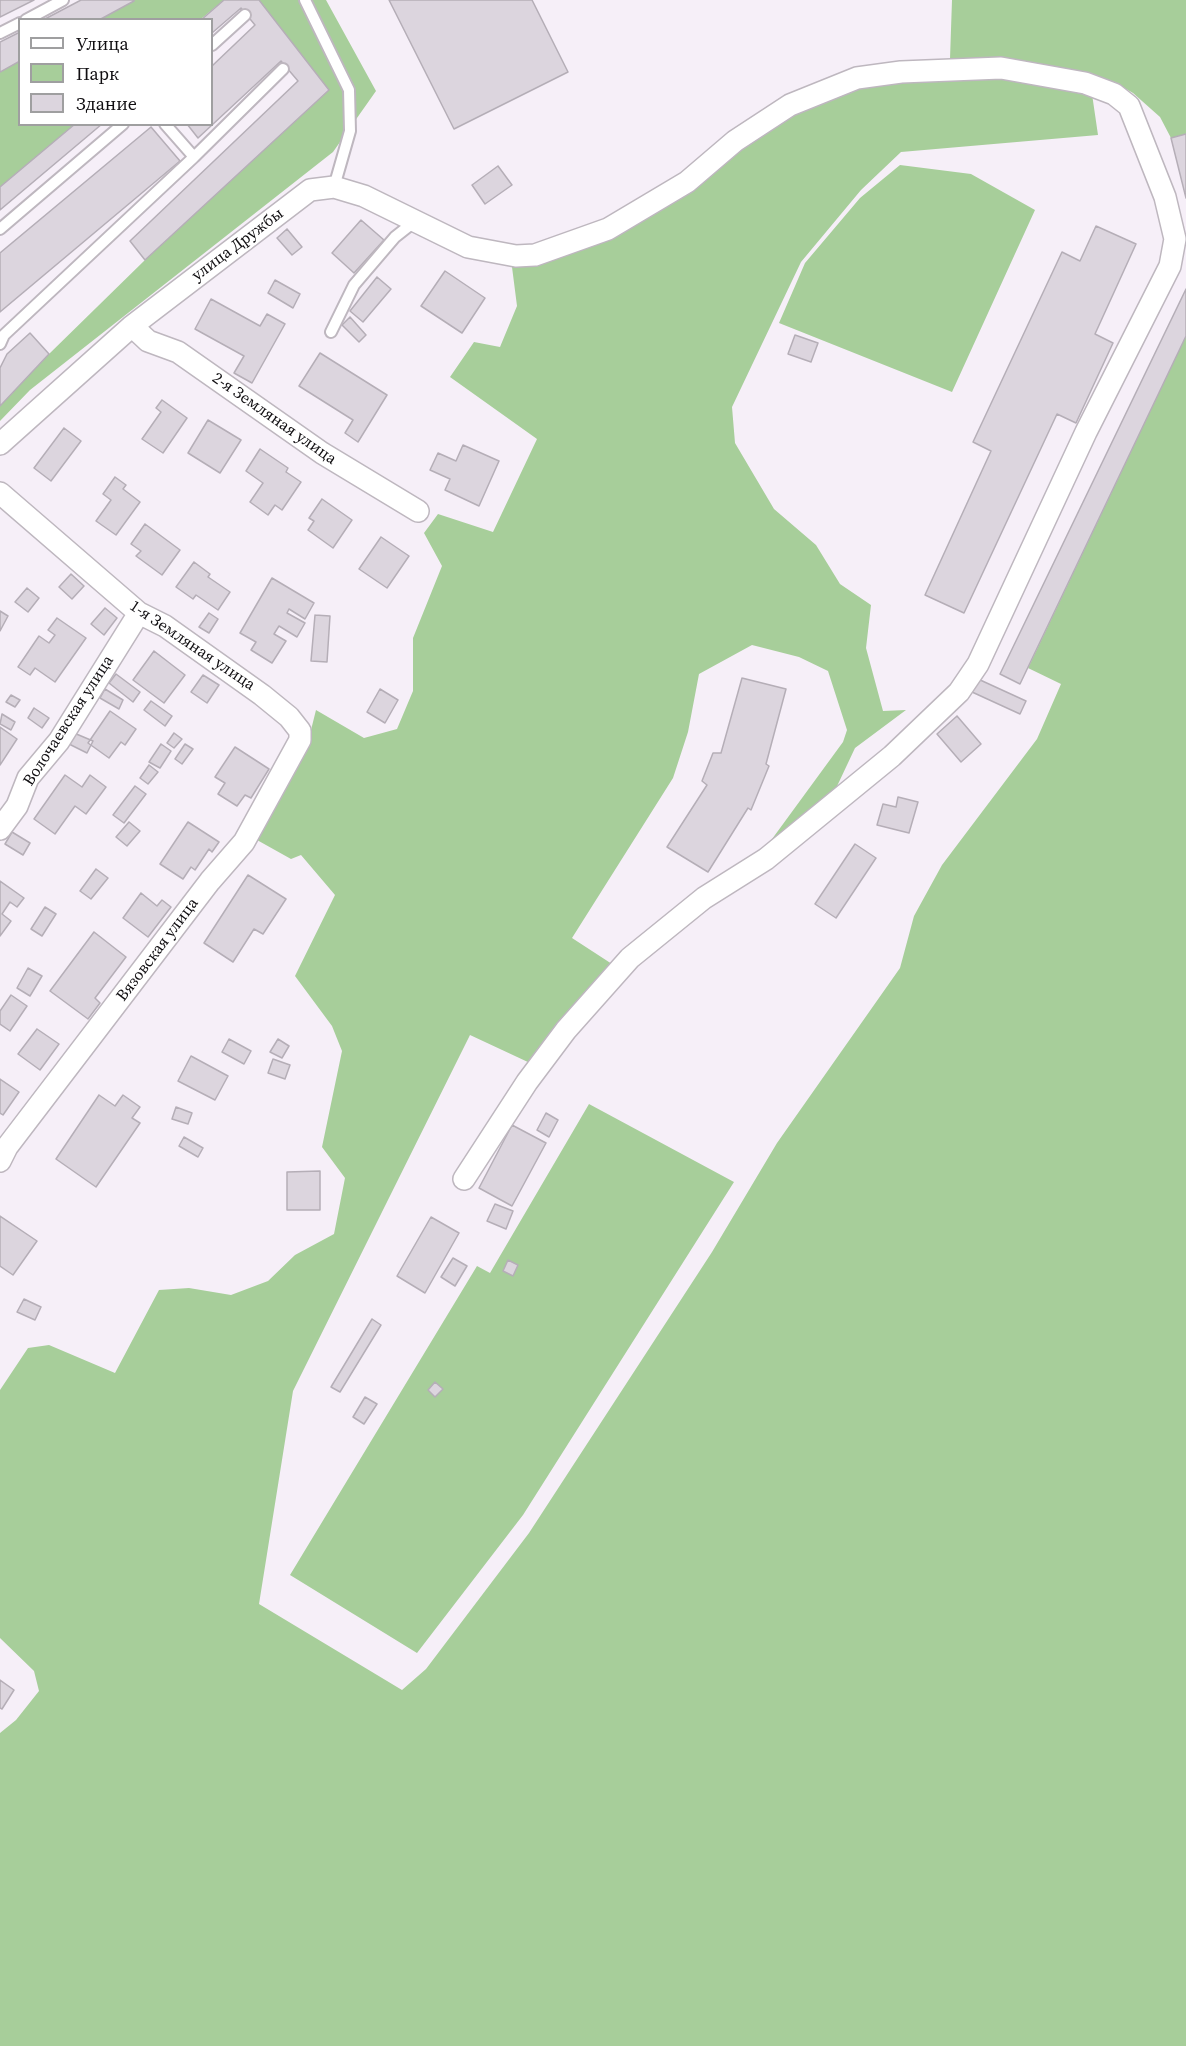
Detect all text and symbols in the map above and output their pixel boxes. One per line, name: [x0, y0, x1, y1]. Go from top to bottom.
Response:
legend: [18, 18, 213, 126]
text: Улица: [76, 31, 129, 56]
text: Парк: [76, 61, 119, 86]
text: Здание: [76, 91, 137, 116]
street label: улица Дружбы: [188, 204, 288, 286]
street label: 2-я Земляная улица: [208, 369, 340, 469]
street label: 1-я Земляная улица: [126, 597, 258, 695]
street label: Волочаевская улица: [20, 652, 118, 790]
street label: Вязовская улица: [113, 895, 203, 1005]

